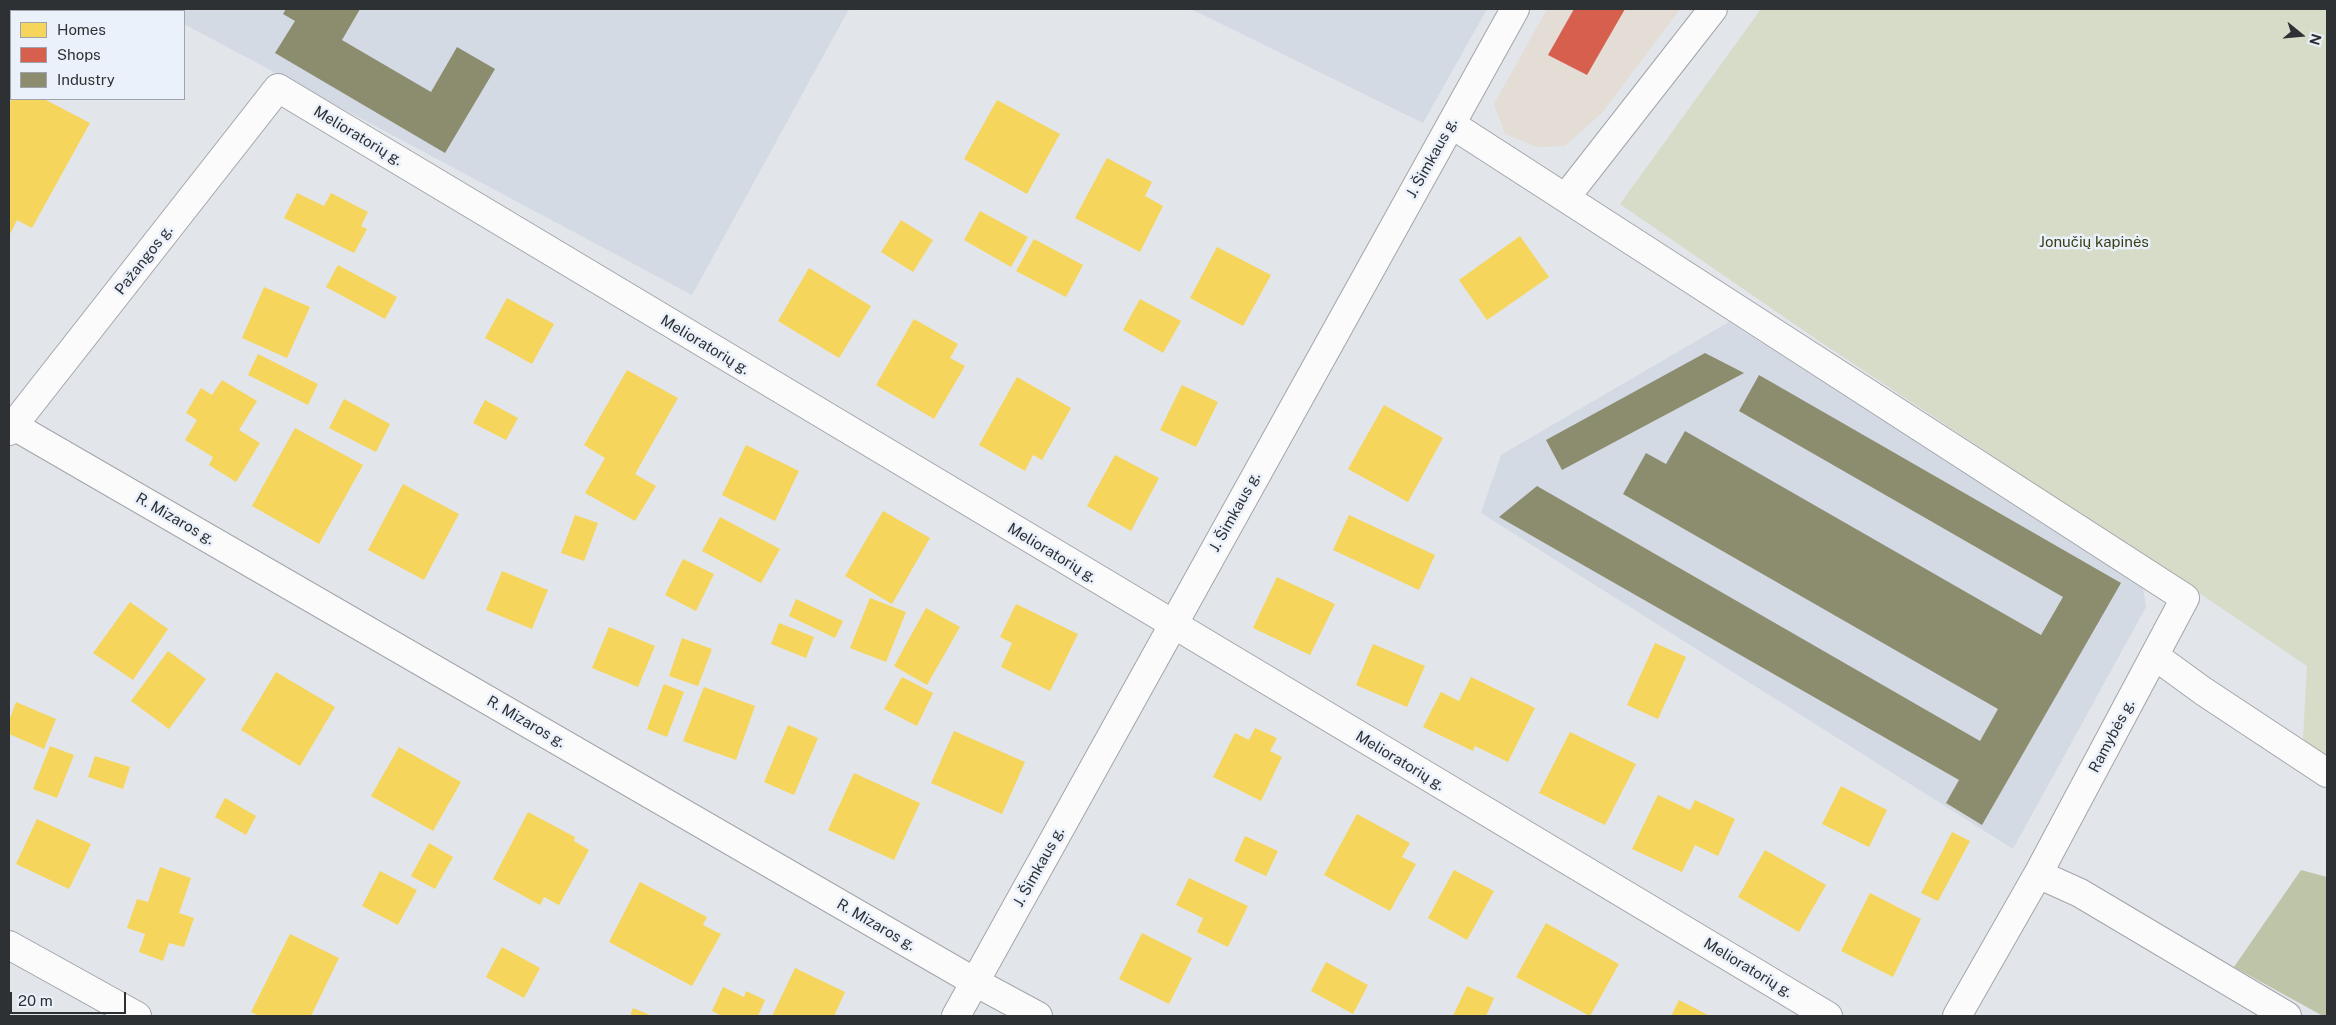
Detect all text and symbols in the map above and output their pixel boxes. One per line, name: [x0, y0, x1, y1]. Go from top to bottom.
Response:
legend: [10, 10, 185, 100]
north arrow: [2276, 10, 2326, 60]
text: Homes: [57, 21, 106, 38]
text: N: [2306, 32, 2325, 47]
text: Shops: [57, 46, 101, 63]
text: Industry: [57, 71, 115, 88]
street label: Melioratorių g.: [310, 102, 406, 170]
street label: J. Šimkaus g.: [1403, 115, 1461, 201]
street label: Pažangos g.: [111, 222, 177, 298]
park label: Jonučių kapinės: [2039, 233, 2149, 251]
street label: Melioratorių g.: [657, 311, 753, 379]
street label: J. Šimkaus g.: [1206, 469, 1264, 555]
street label: R. Mizaros g.: [132, 489, 218, 549]
street label: Melioratorių g.: [1004, 519, 1100, 587]
street label: R. Mizaros g.: [483, 692, 569, 752]
street label: Ramybės g.: [2085, 696, 2139, 776]
street label: Melioratorių g.: [1352, 727, 1448, 795]
street label: J. Šimkaus g.: [1010, 824, 1068, 910]
street label: R. Mizaros g.: [833, 895, 919, 955]
street label: Melioratorių g.: [1700, 934, 1796, 1002]
scale bar: [12, 982, 129, 1014]
text: 20 m: [18, 992, 53, 1009]

